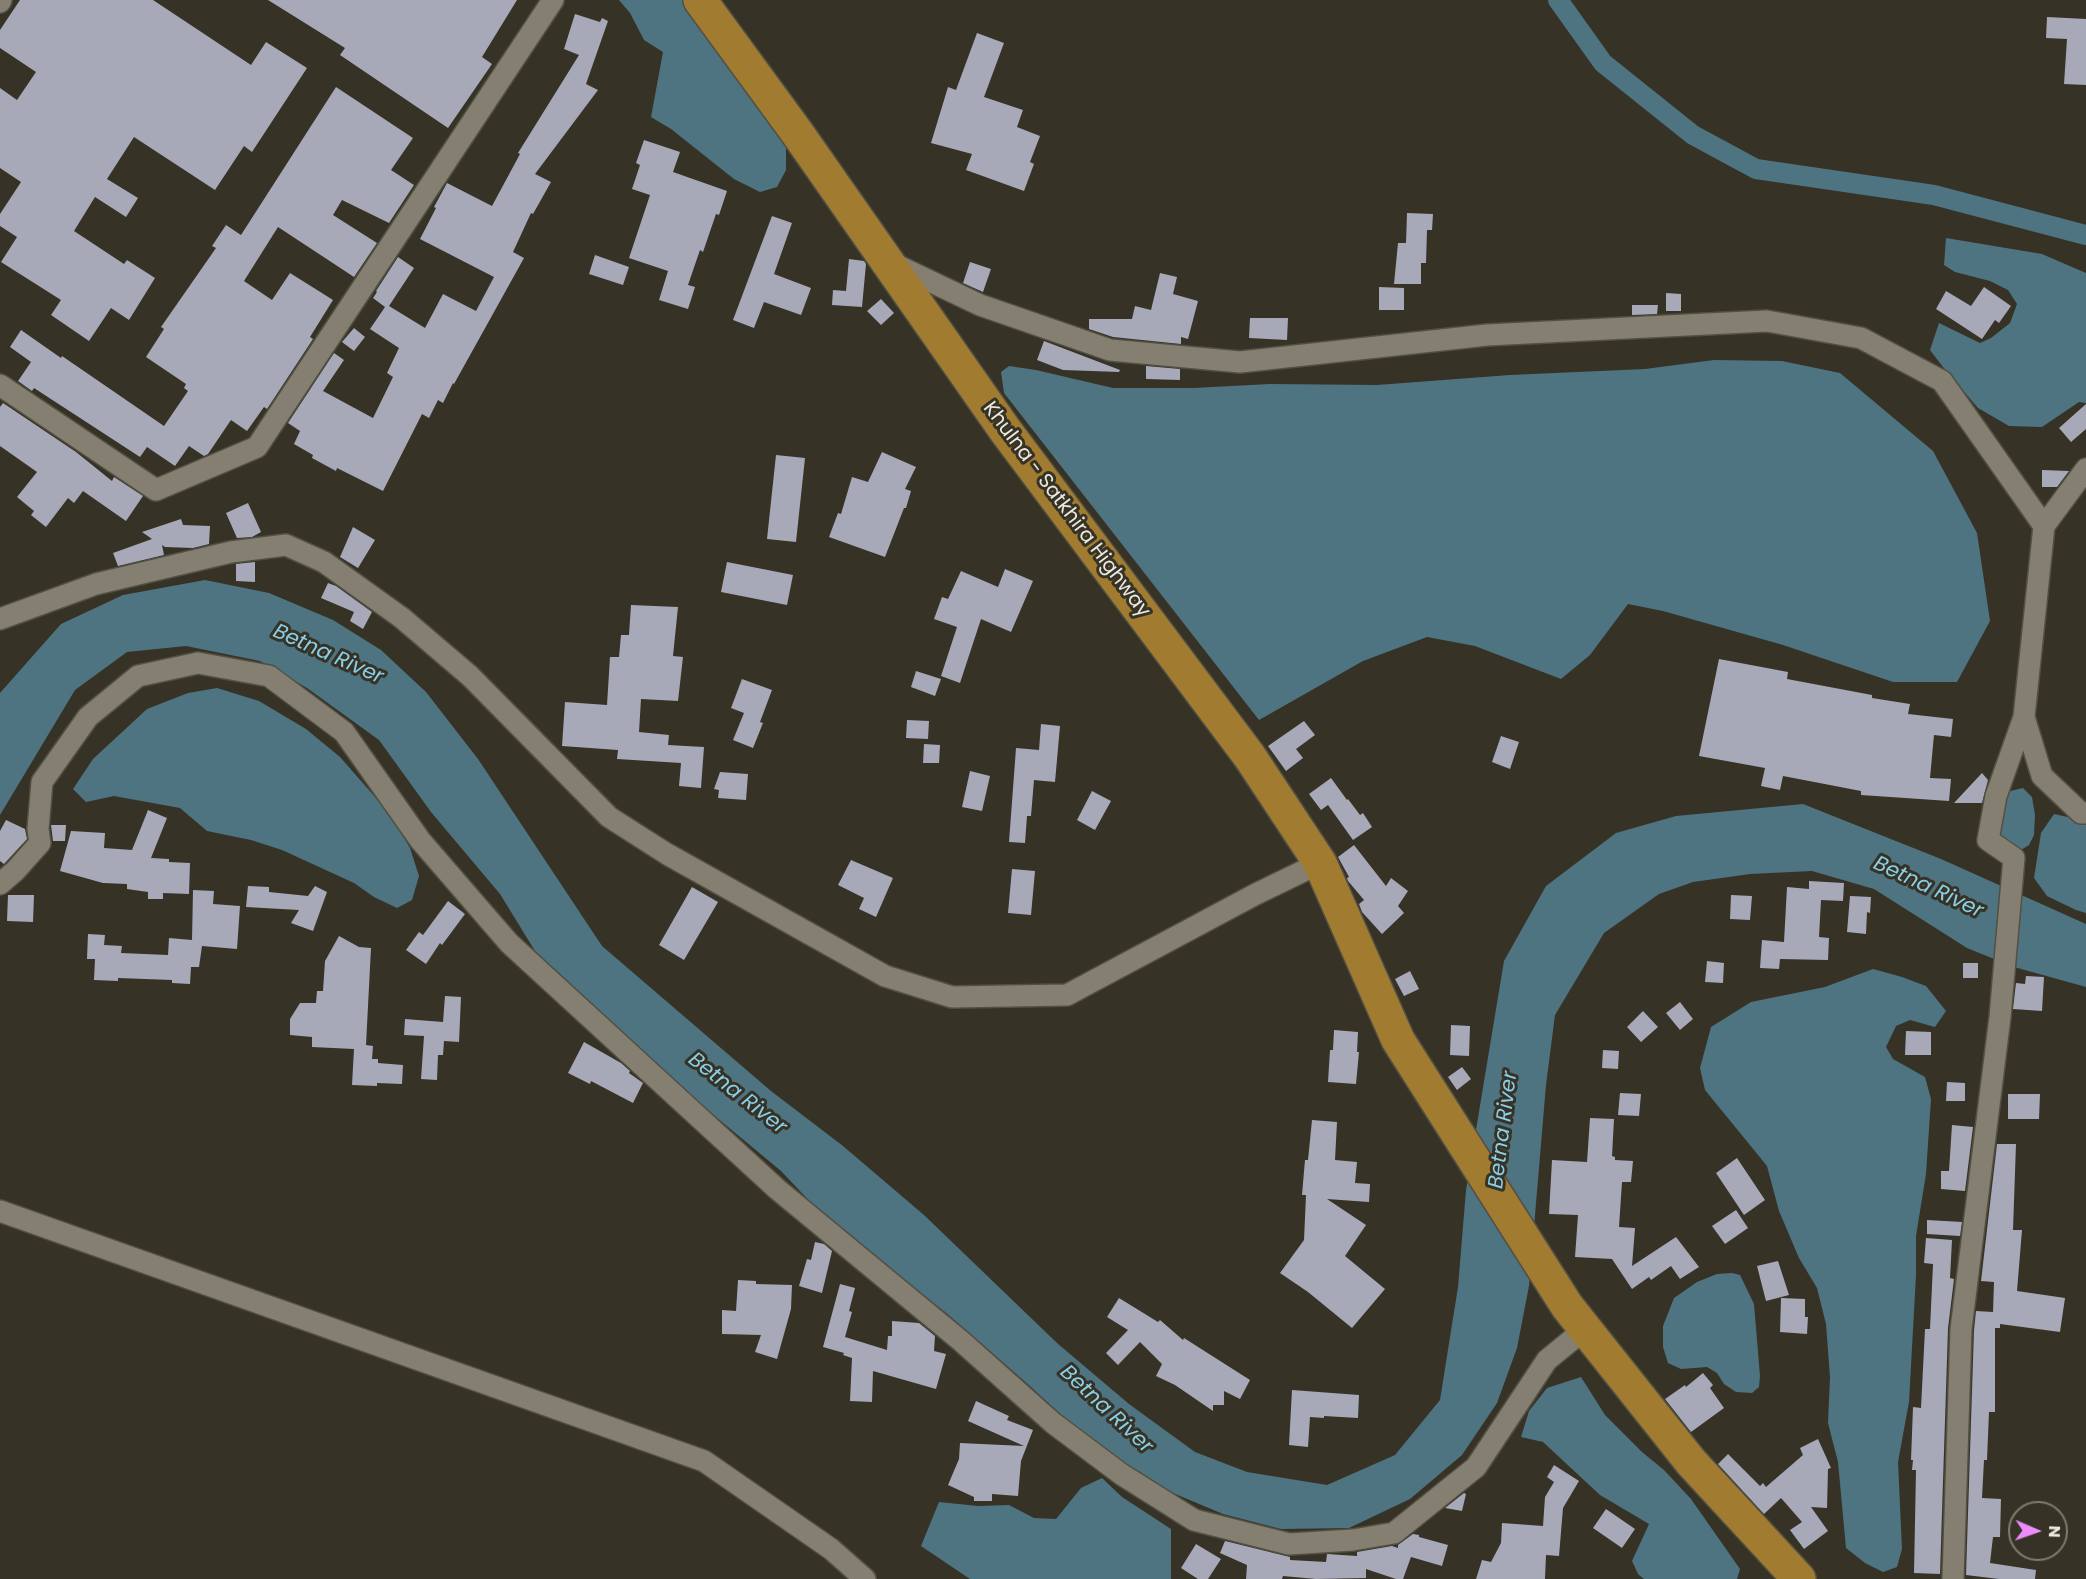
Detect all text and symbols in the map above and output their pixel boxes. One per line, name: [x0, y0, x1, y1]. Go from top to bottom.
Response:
street label: Khulna - Satkhira Highway: [977, 397, 1155, 623]
water label: Betna River: [269, 619, 387, 691]
water label: Betna River: [1869, 852, 1987, 924]
water label: Betna River: [683, 1048, 791, 1140]
water label: Betna River: [1484, 1070, 1524, 1190]
water label: Betna River: [1054, 1361, 1158, 1459]
north arrow: [2008, 1501, 2068, 1561]
text: N: [2043, 1525, 2066, 1538]

